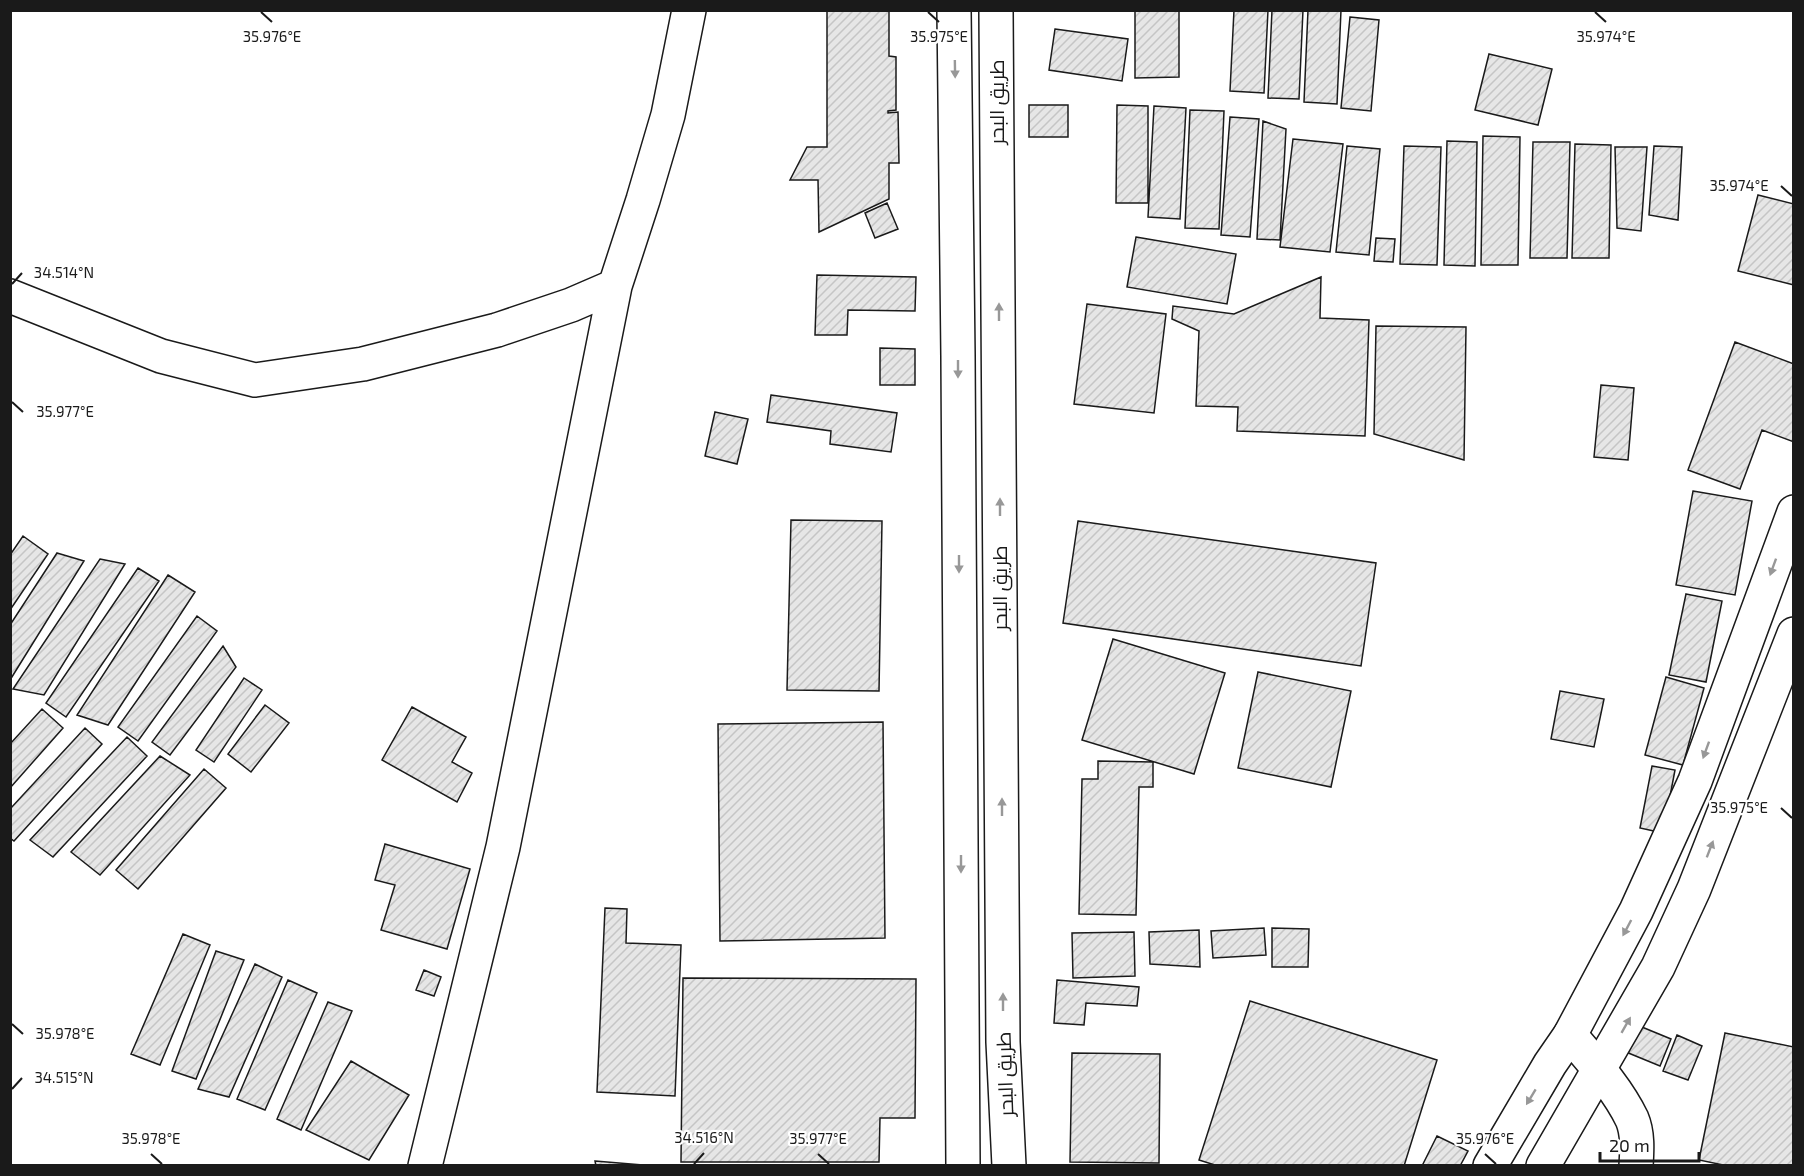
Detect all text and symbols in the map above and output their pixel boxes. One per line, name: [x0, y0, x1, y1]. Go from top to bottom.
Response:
text: 35.976°E: [243, 27, 301, 45]
text: 35.975°E: [910, 27, 968, 45]
text: 35.974°E: [1576, 27, 1636, 45]
one-way arrow: [950, 59, 959, 78]
street label: طريق البحر: [984, 60, 1010, 145]
text: 35.974°E: [1709, 176, 1769, 194]
text: 34.514°N: [34, 263, 94, 281]
one-way arrow: [994, 303, 1004, 322]
one-way arrow: [953, 359, 963, 378]
text: 35.977°E: [36, 402, 94, 420]
one-way arrow: [995, 498, 1005, 517]
street label: طريق البحر: [987, 546, 1013, 631]
one-way arrow: [954, 554, 964, 573]
one-way arrow: [1768, 558, 1778, 576]
one-way arrow: [1701, 741, 1711, 759]
one-way arrow: [997, 798, 1007, 817]
text: 35.975°E: [1710, 798, 1768, 816]
one-way arrow: [1706, 840, 1715, 858]
one-way arrow: [956, 854, 966, 873]
one-way arrow: [1622, 920, 1632, 937]
one-way arrow: [998, 993, 1008, 1012]
one-way arrow: [1621, 1016, 1631, 1033]
text: 35.978°E: [35, 1024, 95, 1042]
street label: طريق البحر: [991, 1031, 1020, 1118]
text: 34.515°N: [34, 1068, 94, 1086]
one-way arrow: [1525, 1089, 1536, 1105]
scale bar: [1600, 1125, 1699, 1163]
text: 34.516°N: [674, 1128, 734, 1146]
text: 35.978°E: [121, 1129, 181, 1147]
text: 35.977°E: [789, 1129, 847, 1147]
text: 35.976°E: [1456, 1129, 1514, 1147]
text: 20 m: [1609, 1134, 1650, 1156]

